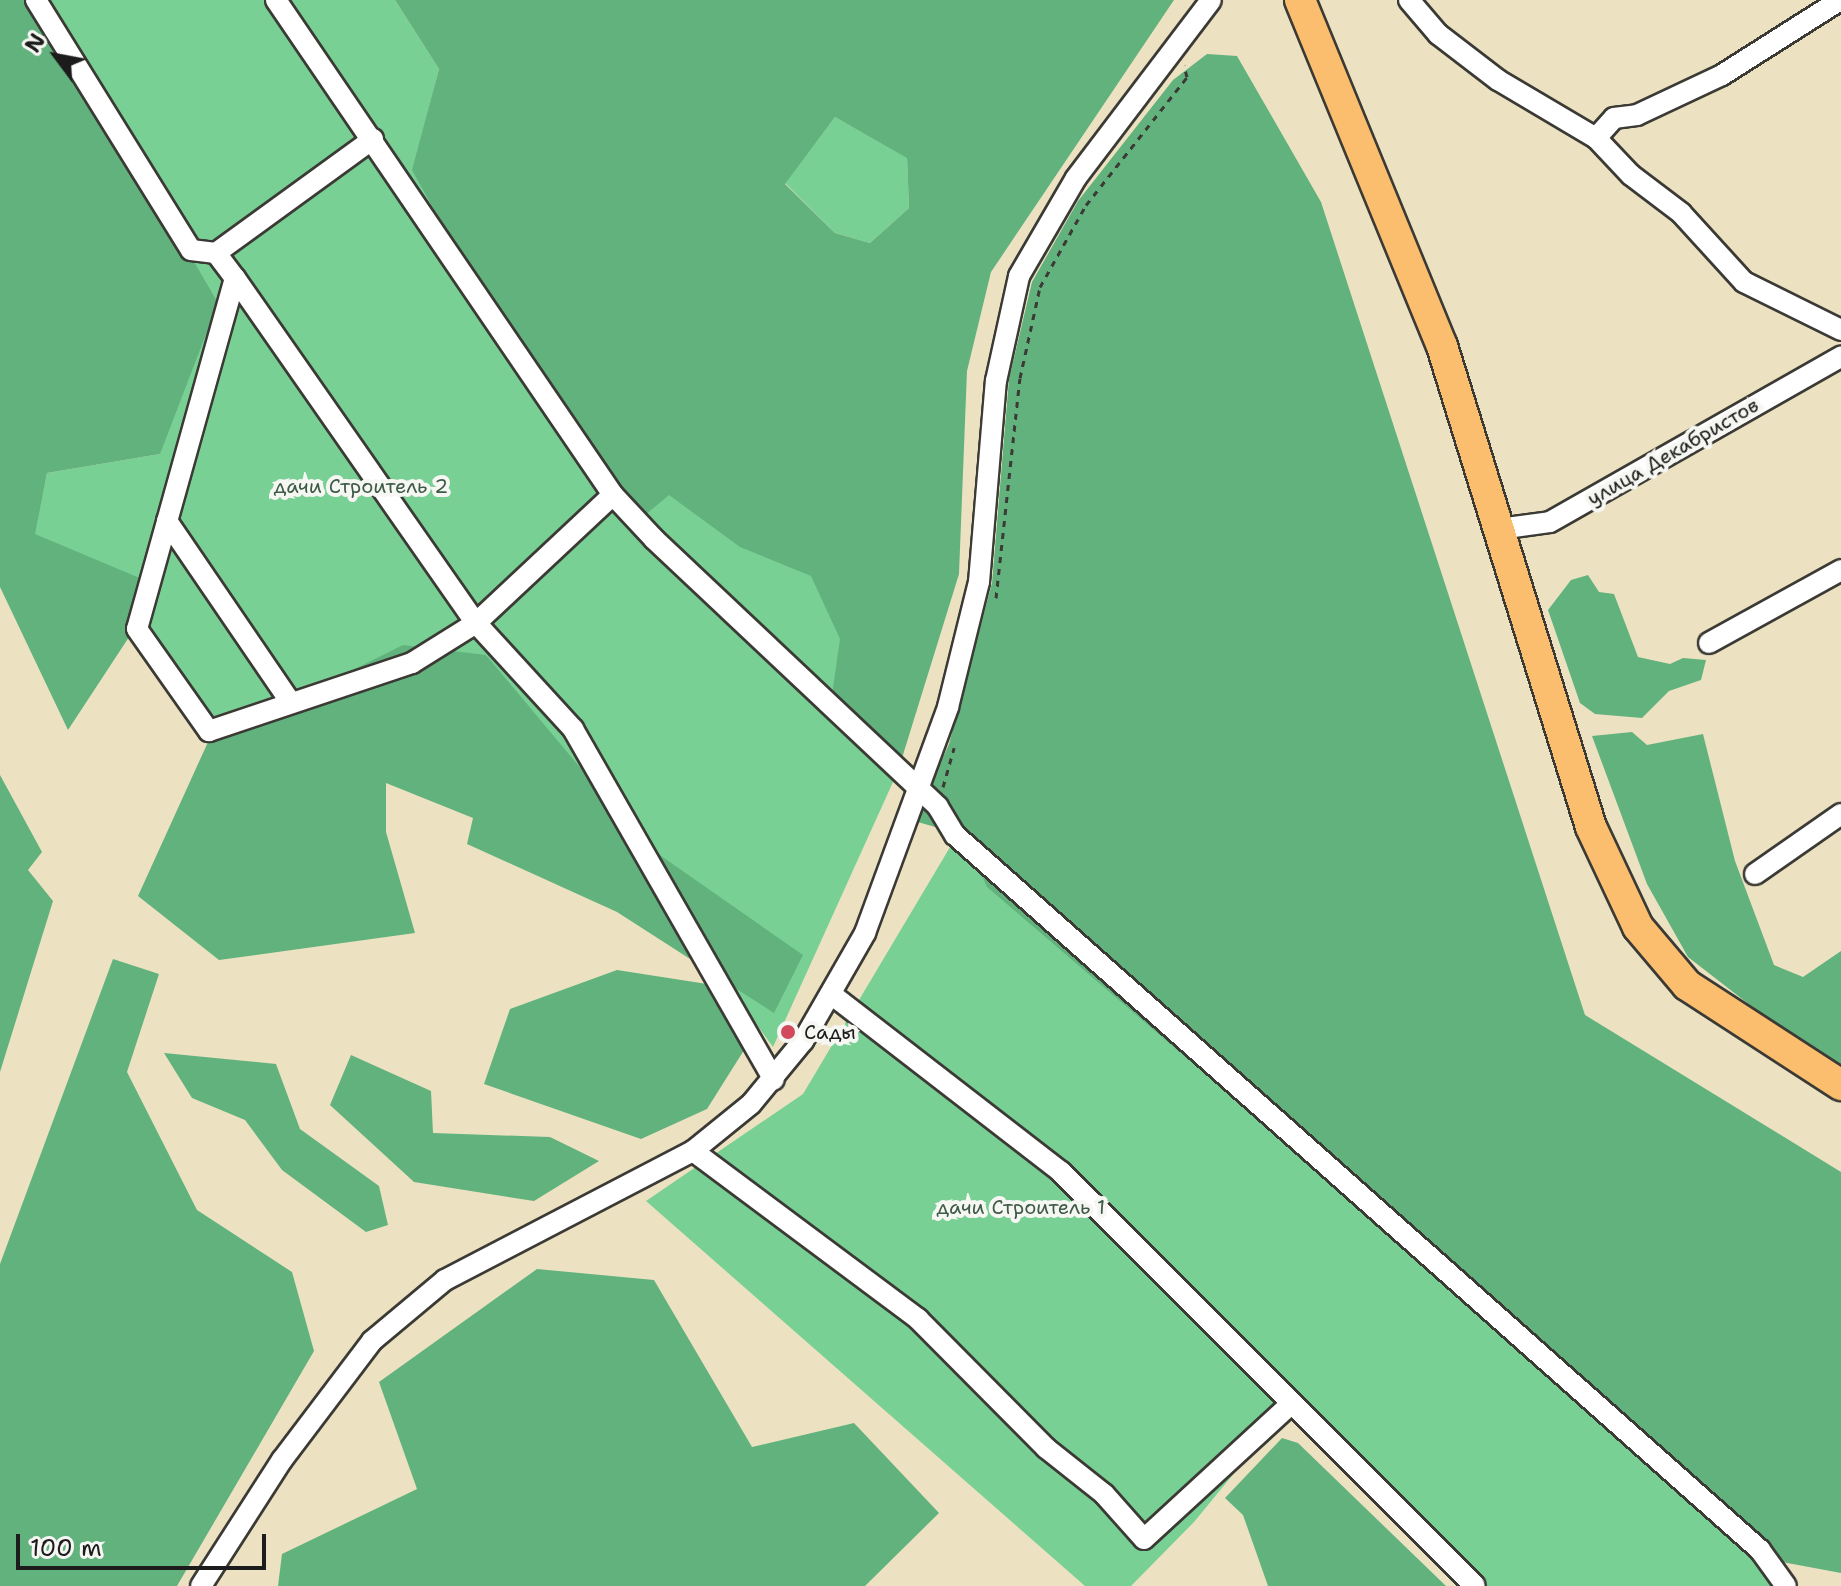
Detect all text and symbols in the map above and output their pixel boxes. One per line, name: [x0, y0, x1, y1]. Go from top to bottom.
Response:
north arrow: [16, 16, 96, 96]
text: N: [18, 28, 52, 58]
street label: улица Декабристов: [1583, 393, 1763, 511]
park label: дачи Строитель 2: [274, 474, 448, 498]
place label: Сады: [804, 1020, 856, 1044]
marker: Сады: [779, 1023, 797, 1041]
park label: дачи Строитель 1: [937, 1195, 1105, 1219]
scale bar: [20, 1518, 270, 1568]
text: 100 m: [30, 1532, 102, 1564]

